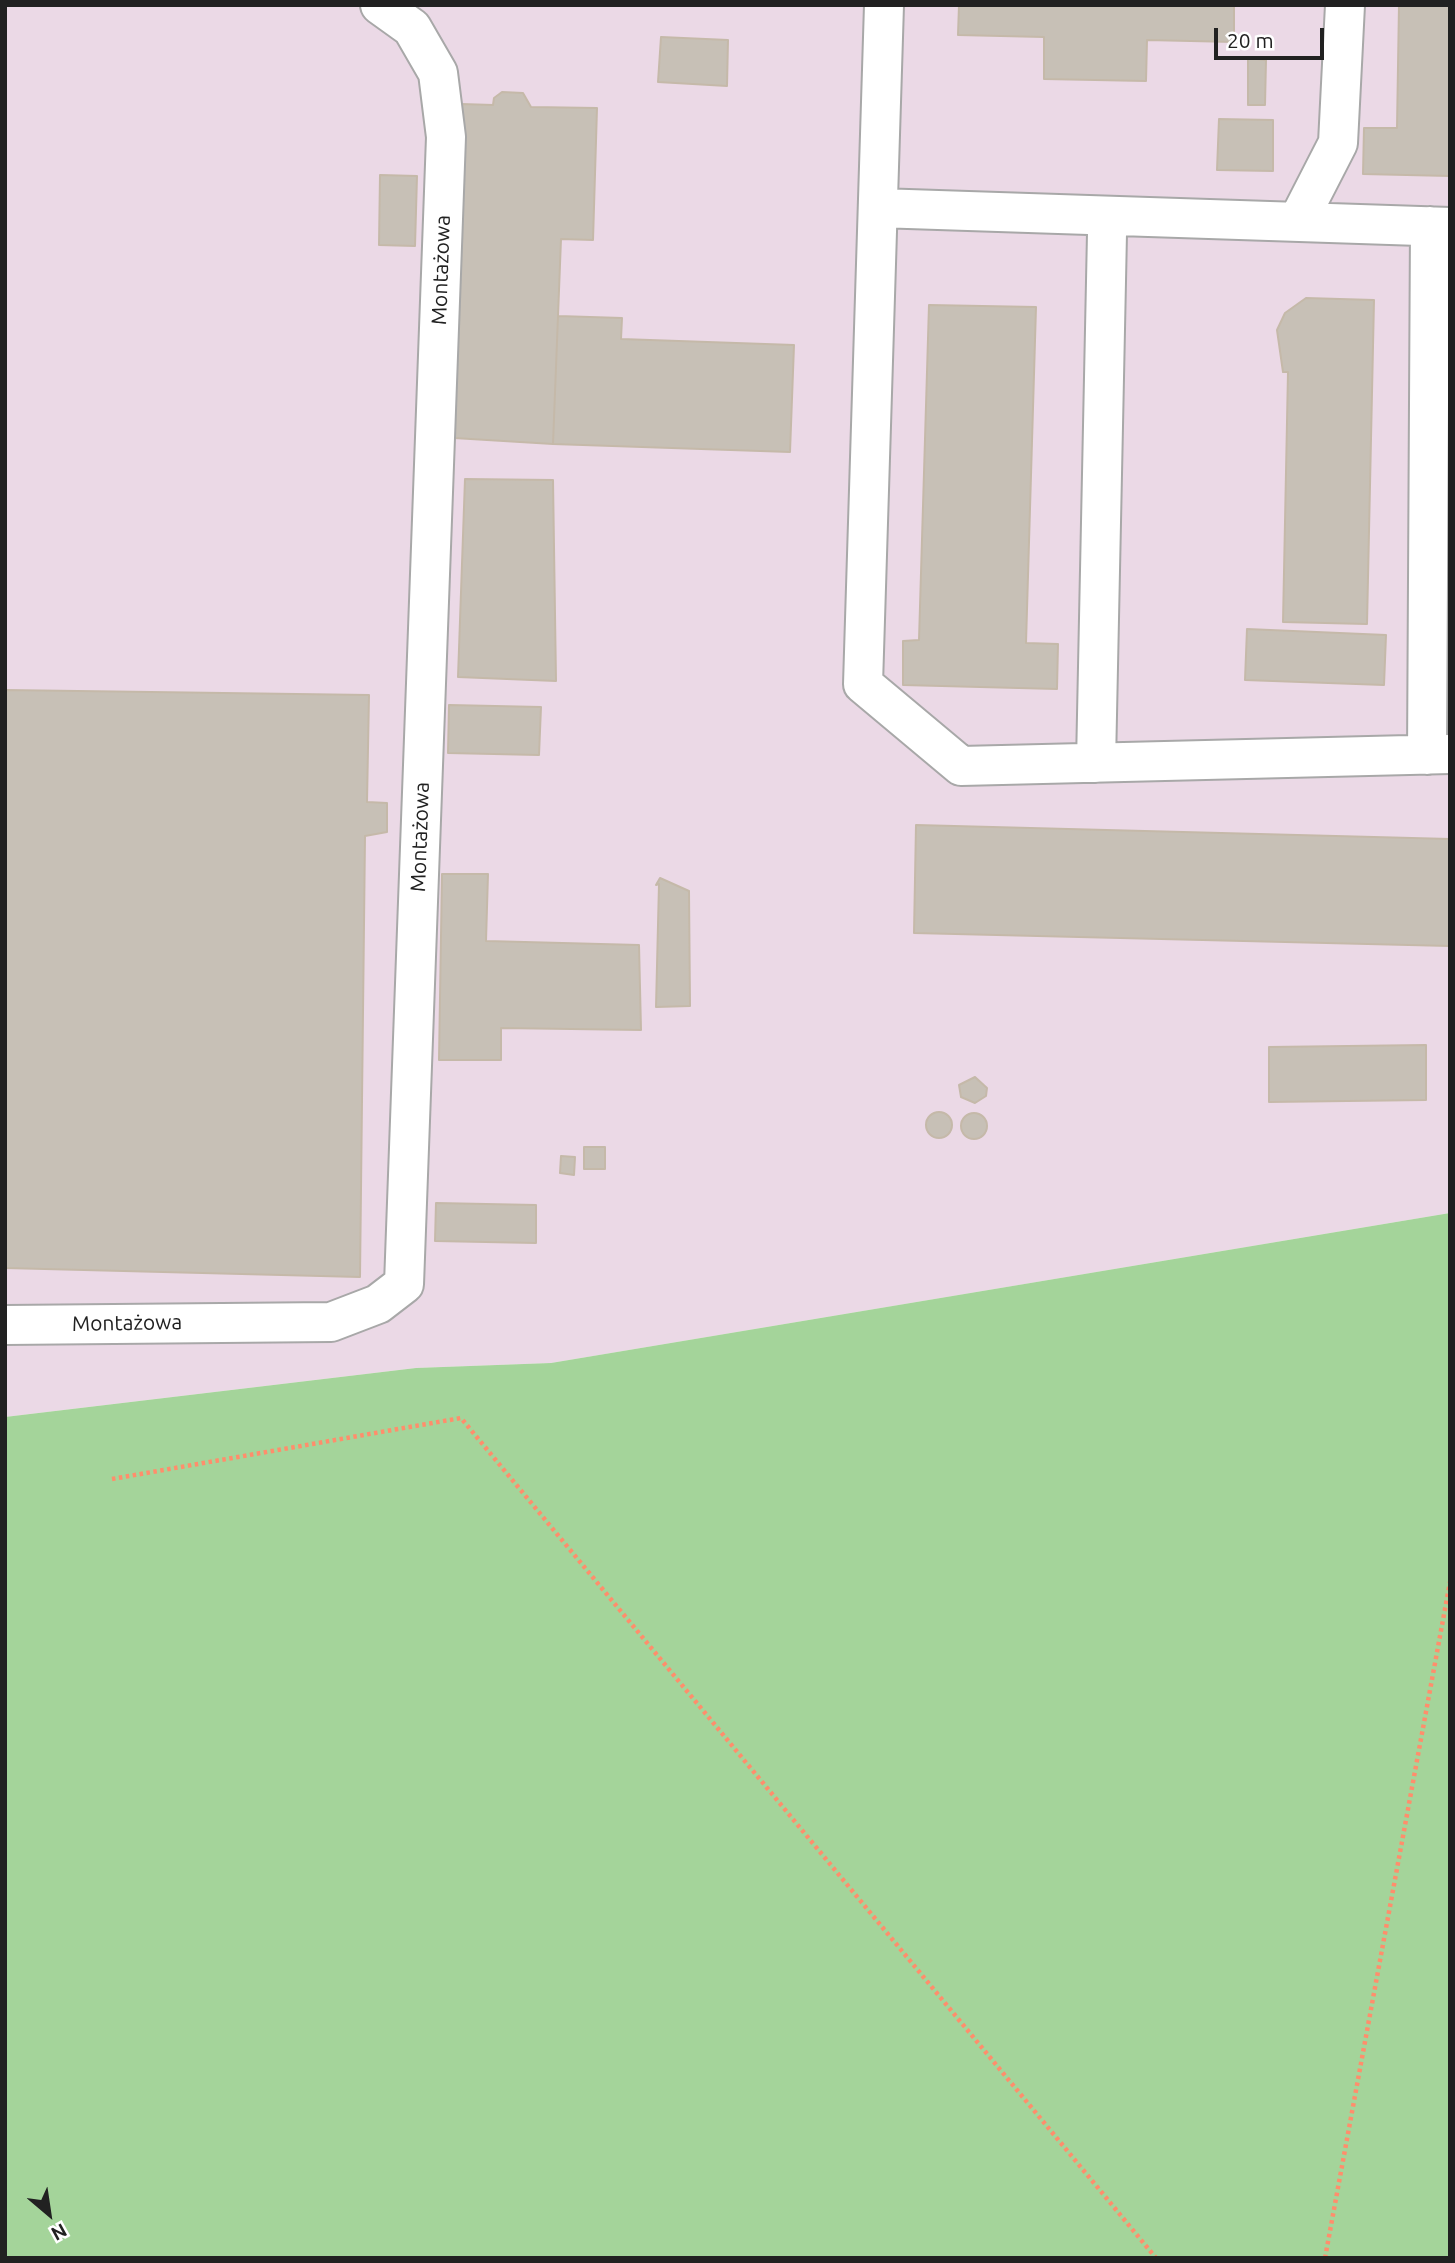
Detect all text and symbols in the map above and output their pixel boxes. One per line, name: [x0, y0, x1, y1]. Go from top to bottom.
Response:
scale bar: [1217, 14, 1327, 58]
text: 20 m: [1227, 28, 1274, 52]
street label: Montażowa: [426, 214, 456, 326]
street label: Montażowa: [405, 781, 435, 893]
street label: Montażowa: [72, 1309, 182, 1337]
north arrow: [14, 2179, 84, 2249]
text: N: [48, 2219, 71, 2245]

